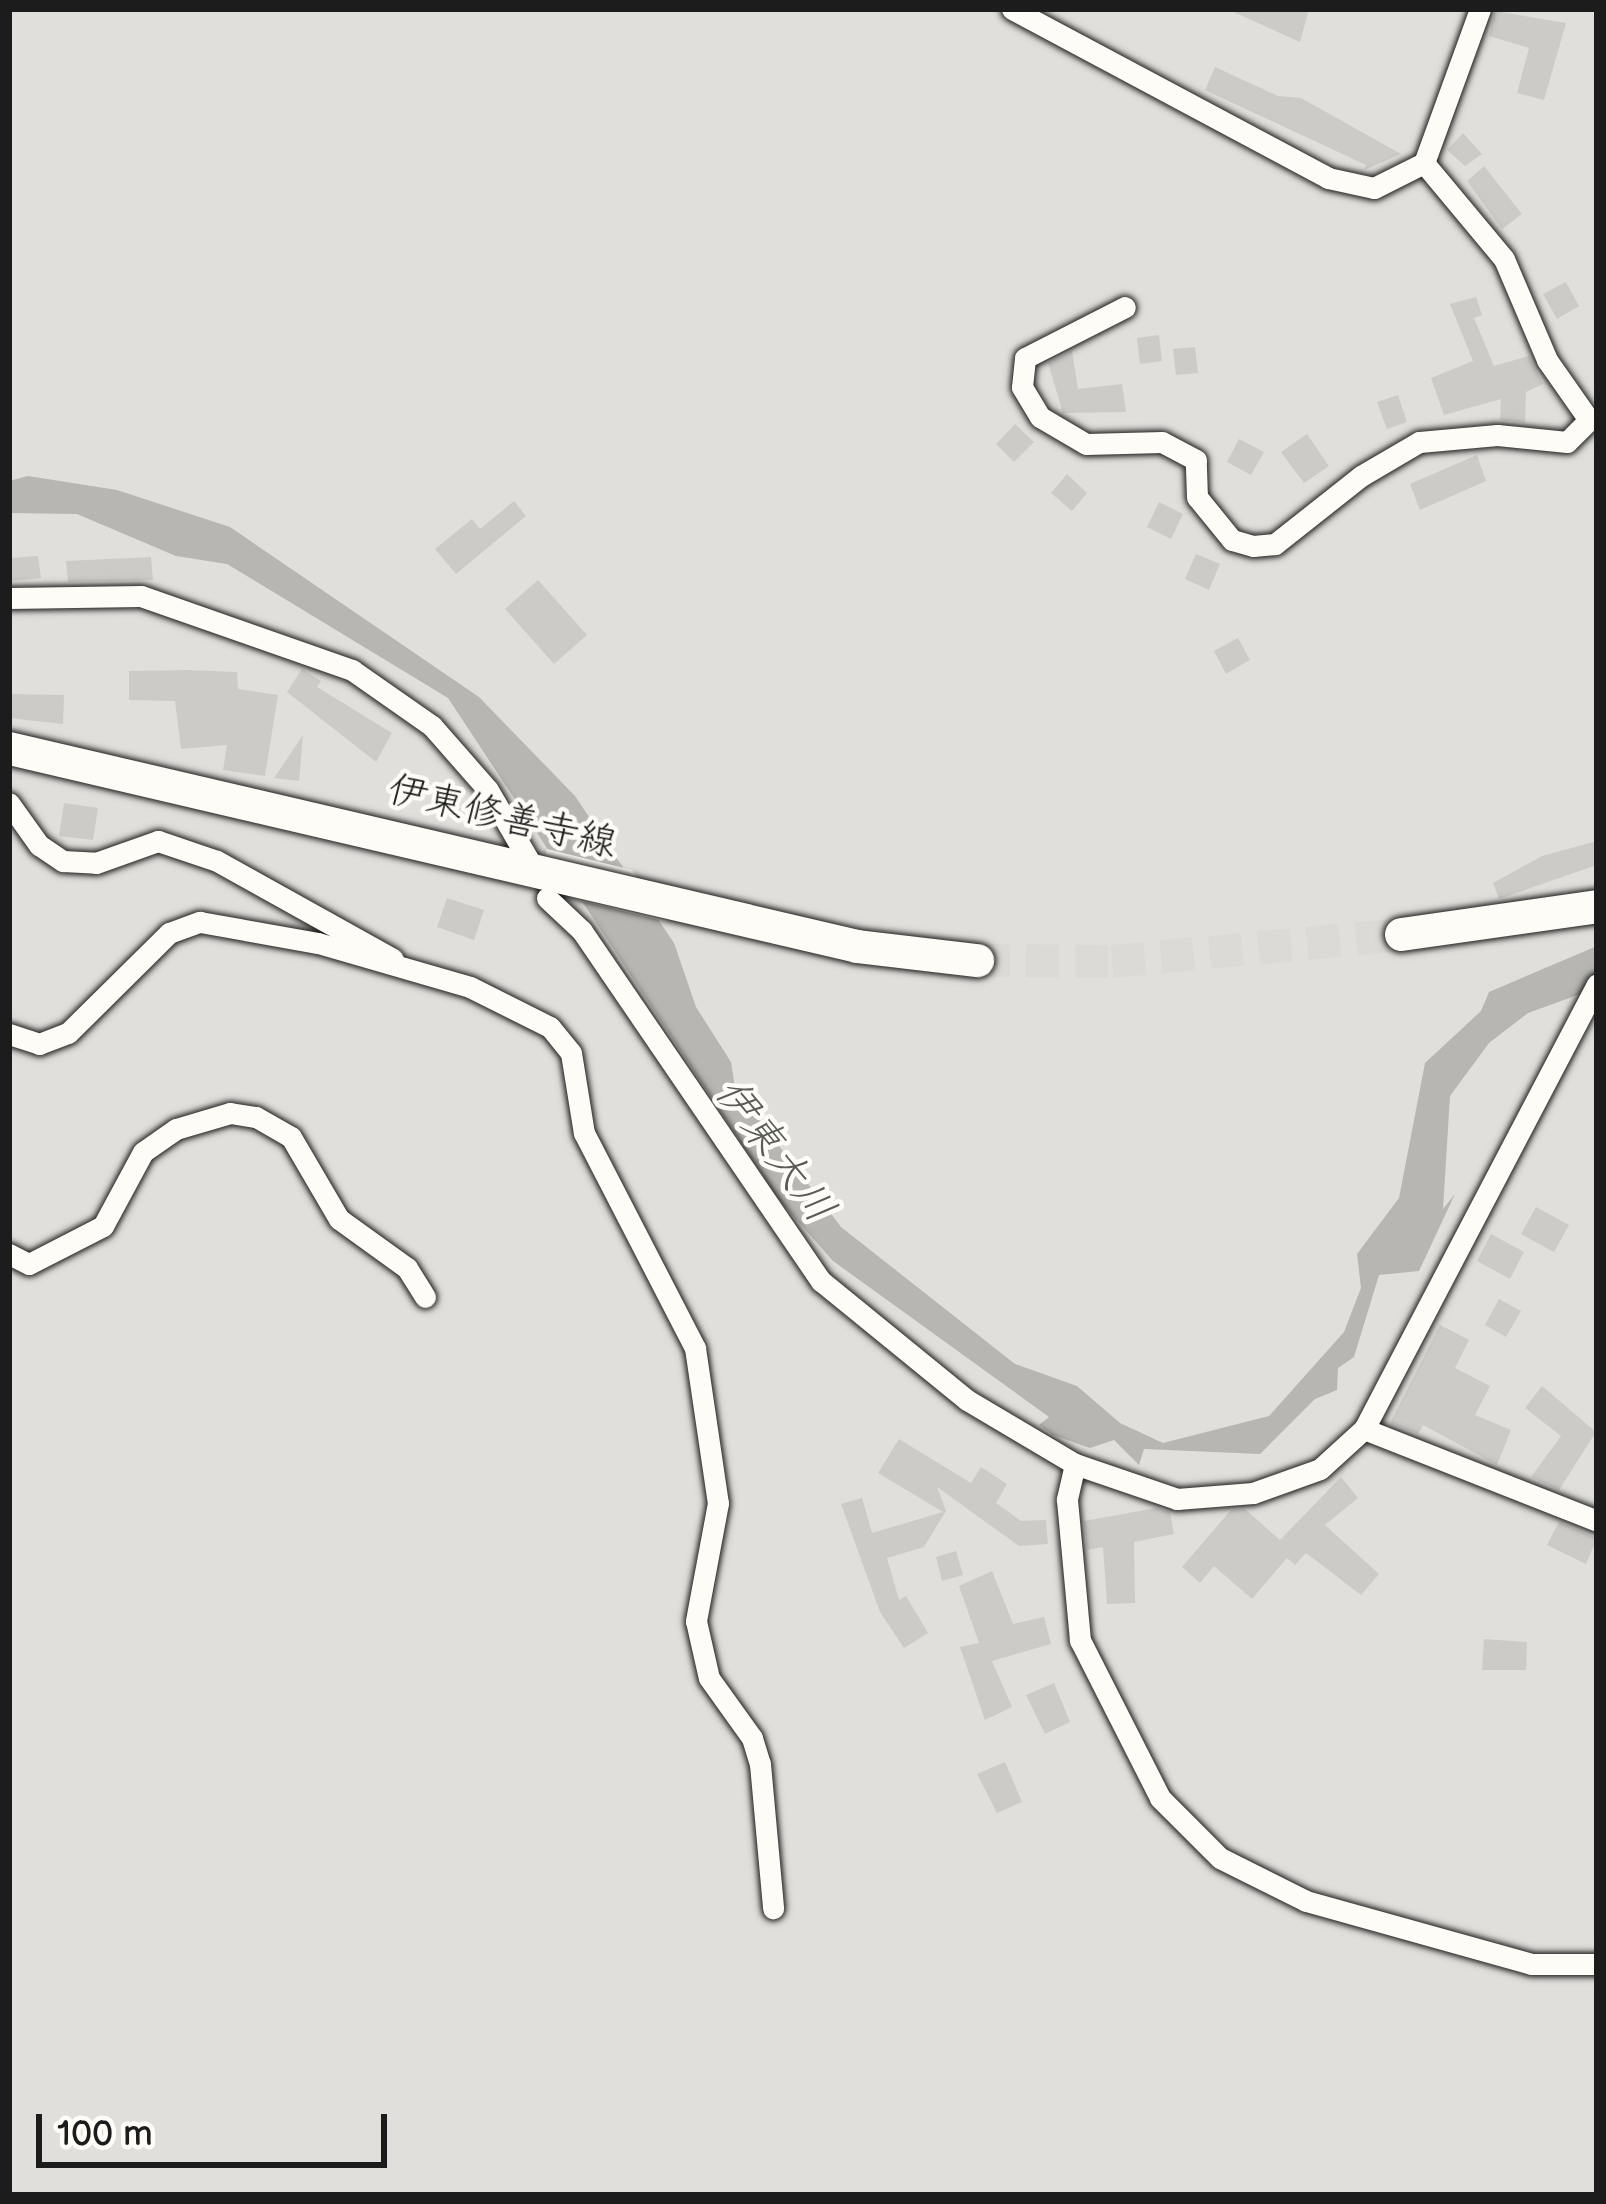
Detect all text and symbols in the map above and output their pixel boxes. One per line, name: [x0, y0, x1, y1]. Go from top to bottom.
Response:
street label: 伊東修善寺線: [383, 767, 621, 869]
water label: 伊東大川: [703, 1069, 845, 1233]
scale bar: [42, 2090, 393, 2164]
text: 100 m: [57, 2113, 153, 2156]

